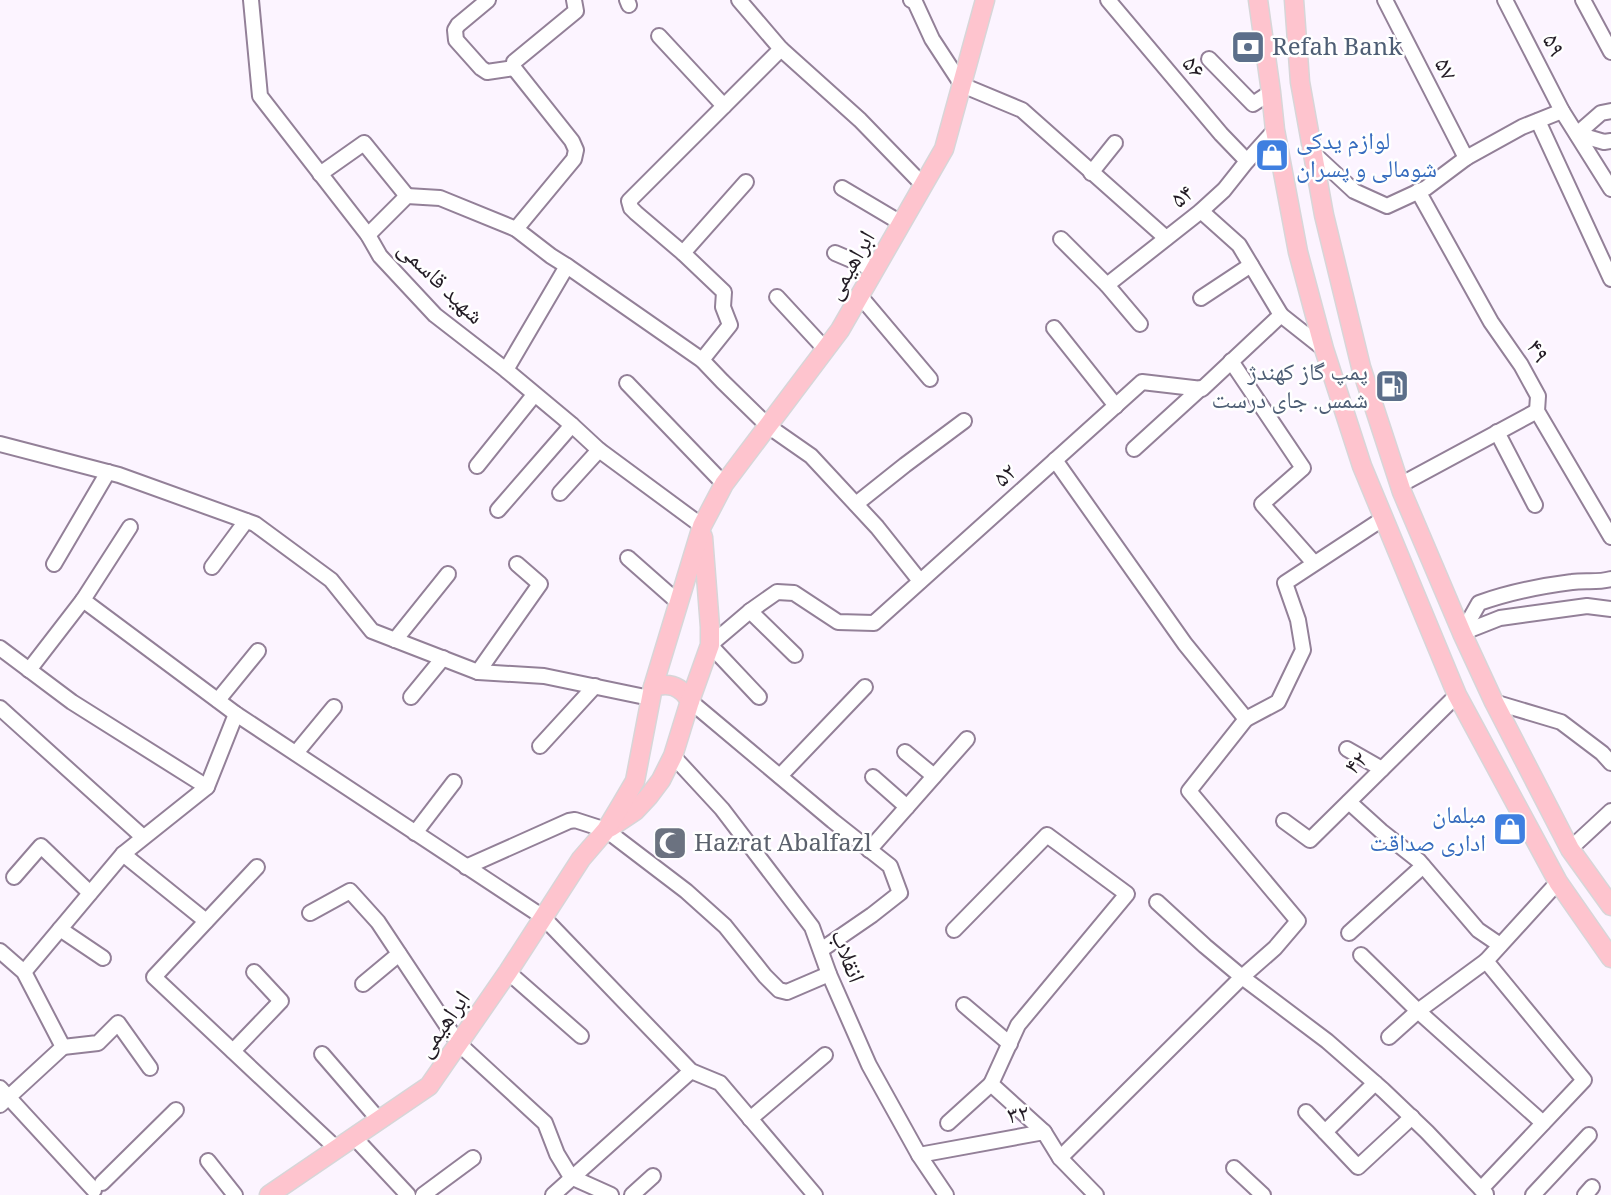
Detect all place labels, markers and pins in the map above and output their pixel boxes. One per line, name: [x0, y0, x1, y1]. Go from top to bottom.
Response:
bank icon: Refah Bank: [1229, 28, 1267, 66]
place label: Refah Bank: [1272, 29, 1403, 70]
place label: لوازم یدکی شومالی و پسران: [1296, 123, 1437, 192]
shop icon: لوازم یدکی شومالی و پسران: [1253, 136, 1291, 174]
place label: پمپ گاز کهندژ شمس. جای درست: [1212, 354, 1368, 423]
fuel station icon: پمپ گاز کهندژ شمس. جای درست: [1373, 367, 1411, 405]
place label: مبلمان اداری صداقت: [1370, 797, 1486, 866]
shop icon: مبلمان اداری صداقت: [1491, 810, 1529, 848]
mosque icon: Hazrat Abalfazl: [651, 824, 689, 862]
place label: Hazrat Abalfazl: [694, 825, 872, 866]

